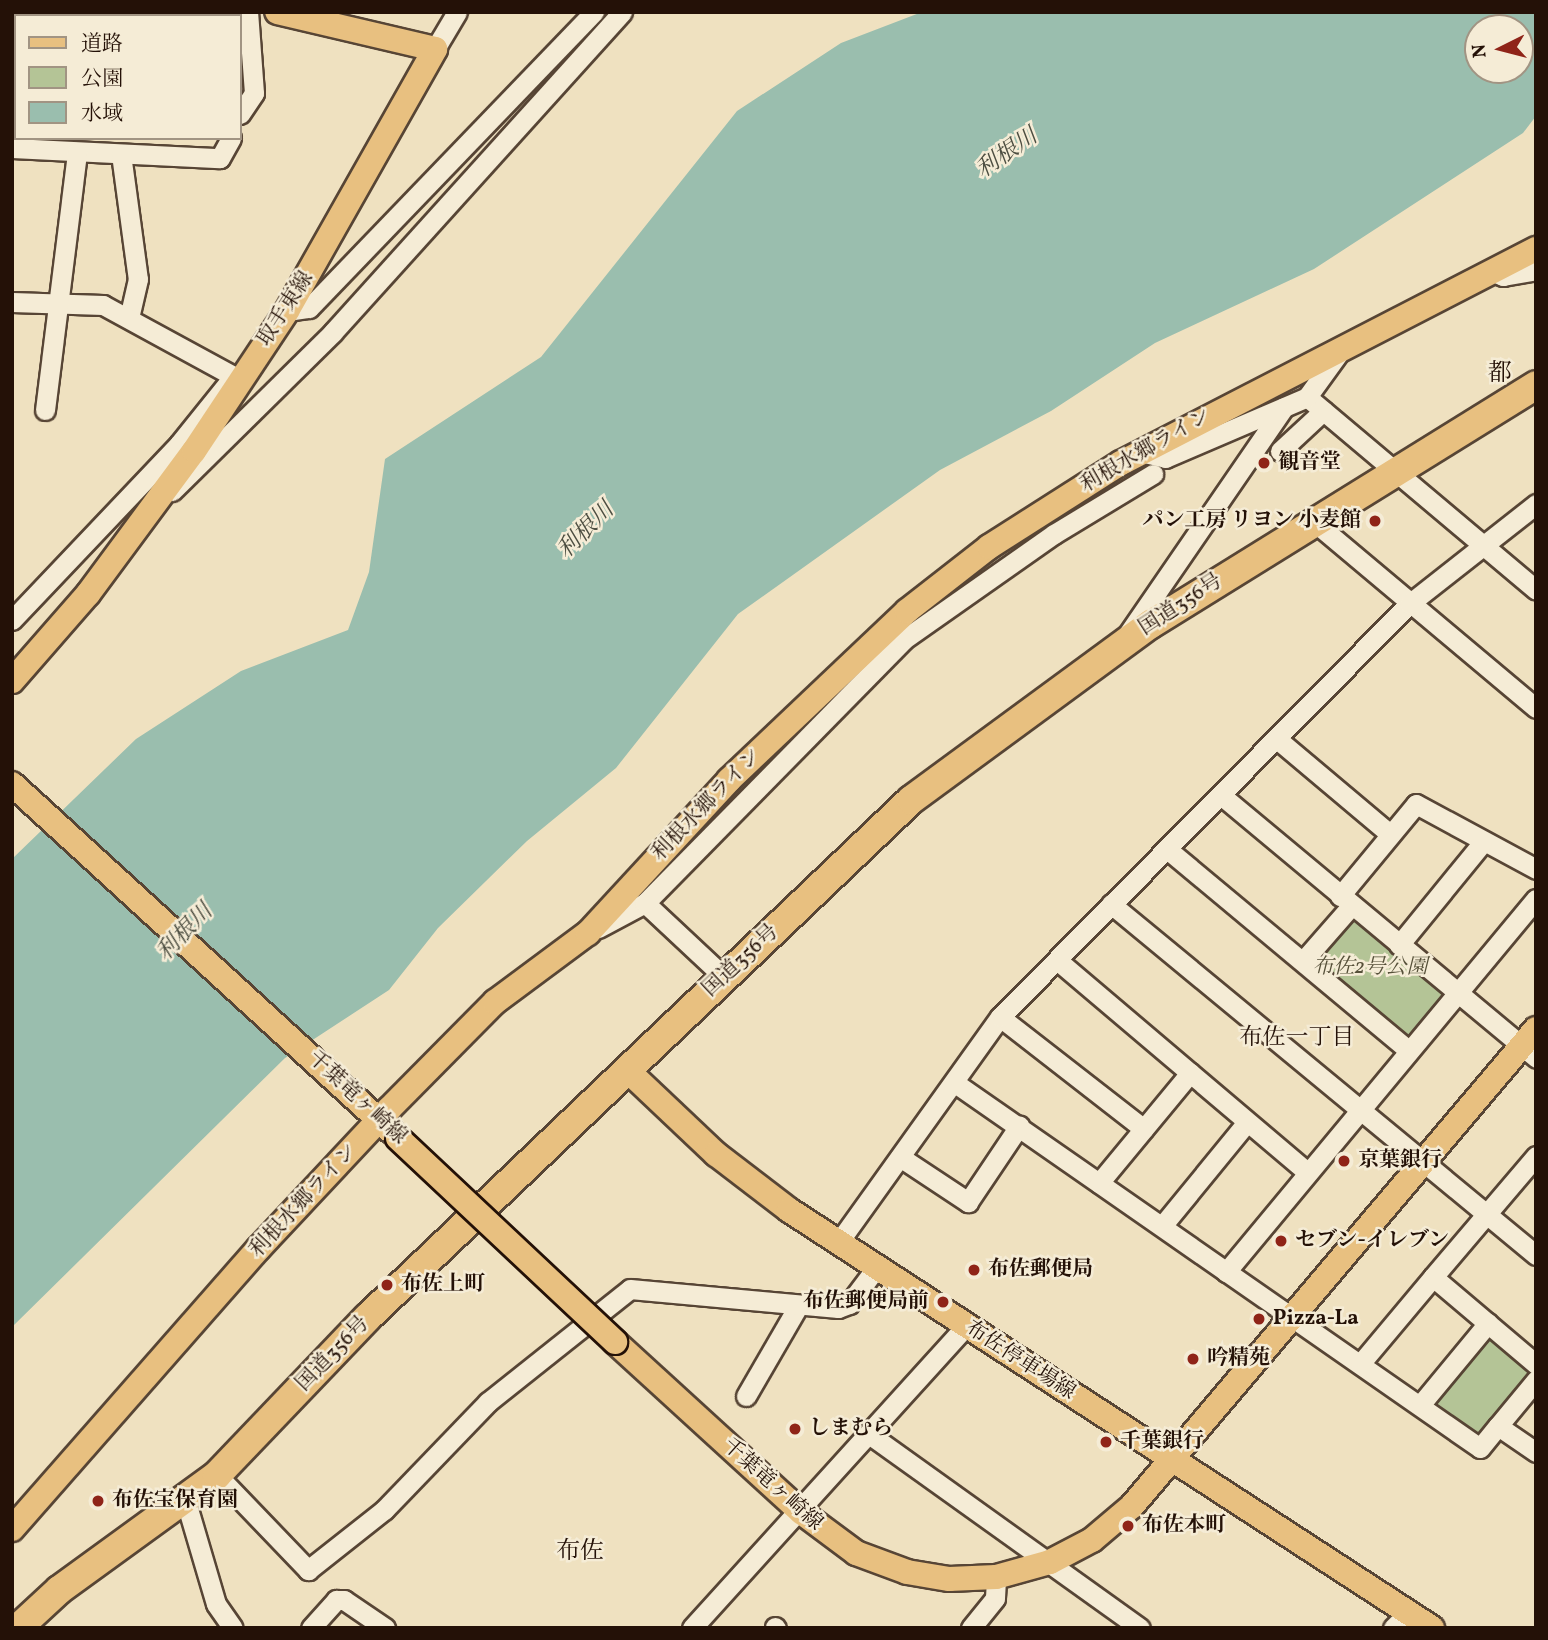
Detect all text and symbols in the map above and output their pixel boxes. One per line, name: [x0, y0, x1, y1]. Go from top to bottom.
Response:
legend: [14, 14, 242, 140]
north arrow: [1464, 14, 1534, 84]
text: 道路: [81, 30, 123, 59]
text: N: [1466, 43, 1494, 59]
text: 公園: [81, 65, 123, 94]
text: 水域: [81, 100, 123, 129]
water label: 利根川: [971, 123, 1043, 185]
street label: 取手東線: [253, 267, 319, 351]
district label: 都: [1488, 361, 1512, 389]
street label: 利根水郷ライン: [1076, 403, 1216, 499]
place label: 観音堂: [1278, 450, 1341, 476]
marker: 観音堂: [1256, 455, 1272, 471]
water label: 利根川: [552, 497, 620, 565]
place label: パン工房 リヨン 小麦館: [1143, 508, 1361, 534]
marker: パン工房 リヨン 小麦館: [1367, 513, 1383, 529]
street label: 国道356号: [1135, 569, 1227, 641]
street label: 利根水郷ライン: [647, 743, 767, 867]
water label: 利根川: [151, 899, 219, 967]
street label: 国道356号: [698, 920, 784, 1002]
park label: 布佐2号公園: [1312, 955, 1428, 981]
district label: 布佐一丁目: [1240, 1024, 1354, 1052]
street label: 千葉竜ヶ崎線: [302, 1046, 412, 1150]
street label: 利根水郷ライン: [245, 1139, 363, 1263]
place label: 京葉銀行: [1358, 1148, 1442, 1174]
marker: 京葉銀行: [1336, 1153, 1352, 1169]
place label: セブン-イレブン: [1295, 1228, 1451, 1254]
marker: セブン-イレブン: [1273, 1233, 1289, 1249]
place label: 布佐郵便局: [988, 1257, 1093, 1283]
marker: 布佐郵便局: [966, 1262, 982, 1278]
place label: 布佐上町: [401, 1272, 485, 1298]
marker: 布佐上町: [379, 1277, 395, 1293]
place label: 布佐郵便局前: [803, 1289, 929, 1315]
marker: 布佐郵便局前: [935, 1294, 951, 1310]
place label: Pizza-La: [1273, 1306, 1359, 1332]
street label: 国道356号: [291, 1311, 375, 1397]
marker: Pizza-La: [1251, 1311, 1267, 1327]
street label: 布佐停車場線: [960, 1316, 1080, 1406]
place label: 吟精苑: [1207, 1346, 1270, 1372]
marker: 吟精苑: [1185, 1351, 1201, 1367]
place label: しまむら: [809, 1416, 893, 1442]
marker: しまむら: [787, 1421, 803, 1437]
place label: 千葉銀行: [1120, 1429, 1204, 1455]
street label: 千葉竜ヶ崎線: [717, 1433, 827, 1537]
marker: 千葉銀行: [1098, 1434, 1114, 1450]
place label: 布佐宝保育園: [112, 1488, 238, 1514]
marker: 布佐宝保育園: [90, 1493, 106, 1509]
place label: 布佐本町: [1142, 1513, 1226, 1539]
marker: 布佐本町: [1120, 1518, 1136, 1534]
district label: 布佐: [556, 1539, 604, 1567]

